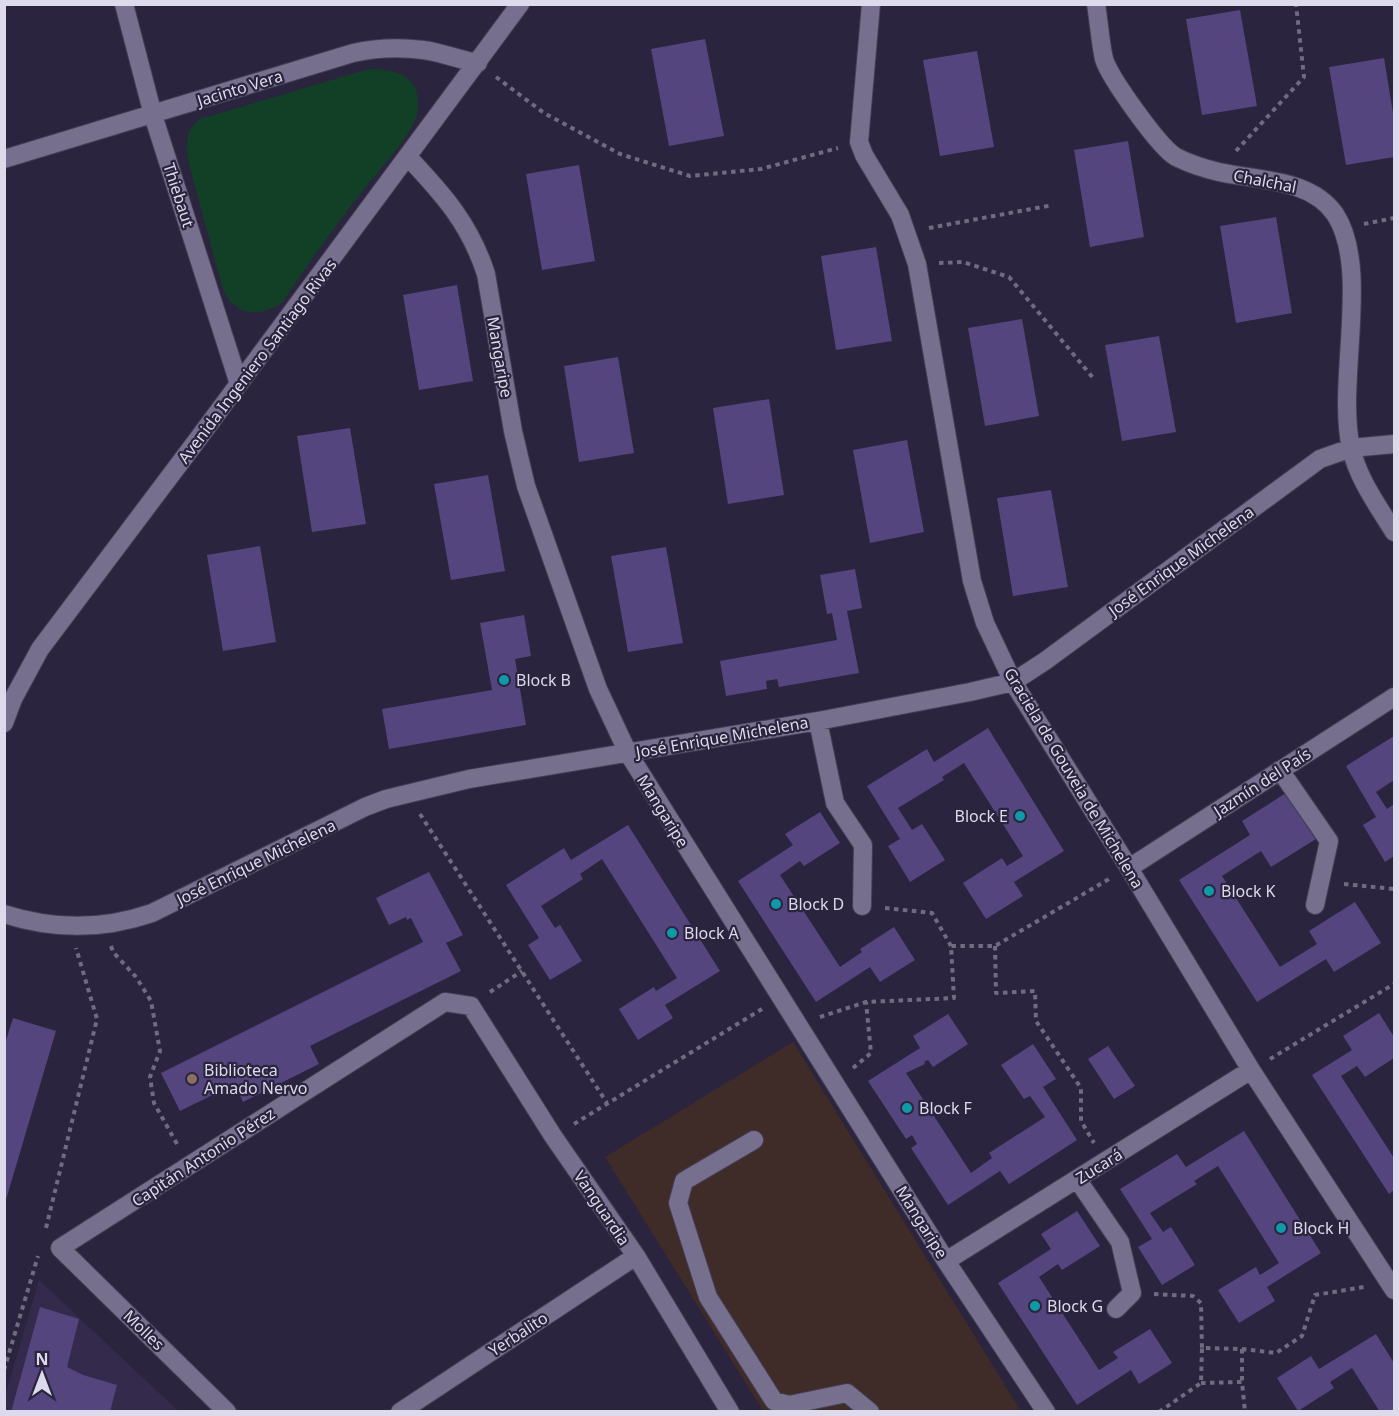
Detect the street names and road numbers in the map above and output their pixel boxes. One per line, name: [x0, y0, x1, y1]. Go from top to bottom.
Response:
street label: Jacinto Vera: [193, 65, 285, 112]
street label: Thiebaut: [158, 160, 200, 230]
street label: Chalchal: [1232, 164, 1298, 198]
street label: Avenida Ingeniero Santiago Rivas: [173, 254, 341, 468]
street label: Mangaripe: [482, 315, 518, 399]
street label: José Enrique Michelena: [1102, 501, 1258, 622]
street label: Graciela de Gouveia de Michelena: [999, 664, 1149, 892]
street label: José Enrique Michelena: [632, 711, 810, 763]
street label: Jazmín del País: [1208, 742, 1315, 823]
street label: Mangaripe: [632, 770, 694, 852]
street label: José Enrique Michelena: [171, 814, 339, 911]
street label: Capitán Antonio Pérez: [127, 1102, 279, 1212]
street label: Zucará: [1072, 1143, 1126, 1189]
street label: Vanguardia: [569, 1166, 635, 1250]
street label: Mangaripe: [891, 1181, 953, 1263]
street label: Molles: [119, 1305, 169, 1355]
street label: Yerbalito: [484, 1307, 552, 1361]

